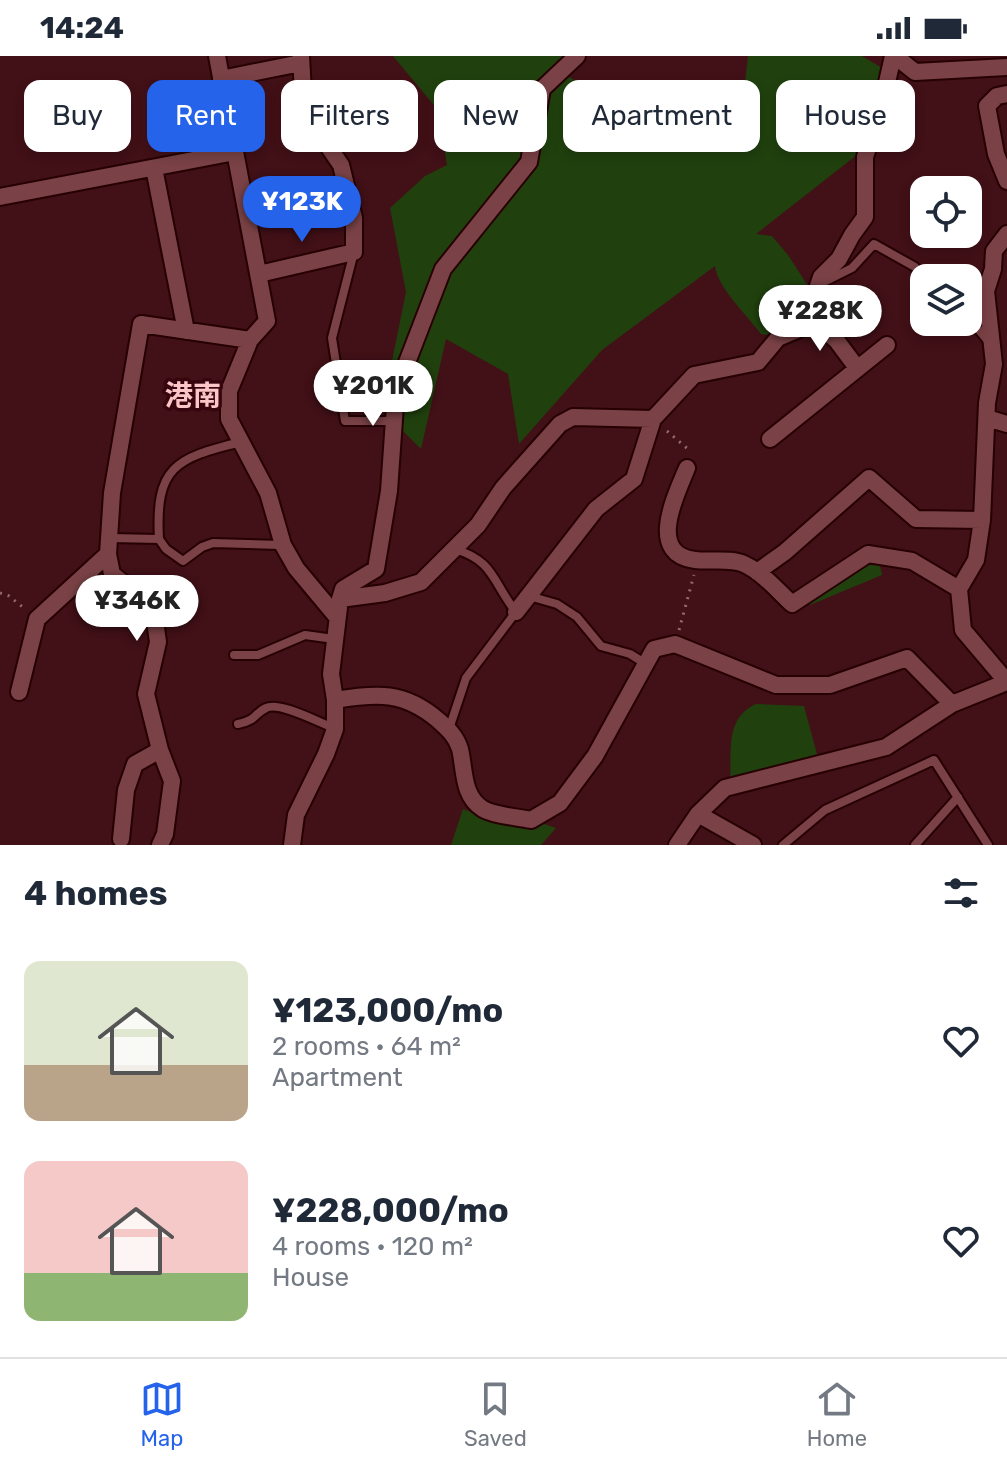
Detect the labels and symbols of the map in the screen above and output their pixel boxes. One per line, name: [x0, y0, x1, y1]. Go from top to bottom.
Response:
pin: ¥123K: [246, 176, 358, 244]
pin: ¥228K: [764, 285, 876, 353]
pin: ¥201K: [317, 360, 429, 428]
district label: 港南: [165, 379, 221, 412]
pin: ¥346K: [81, 575, 193, 643]

